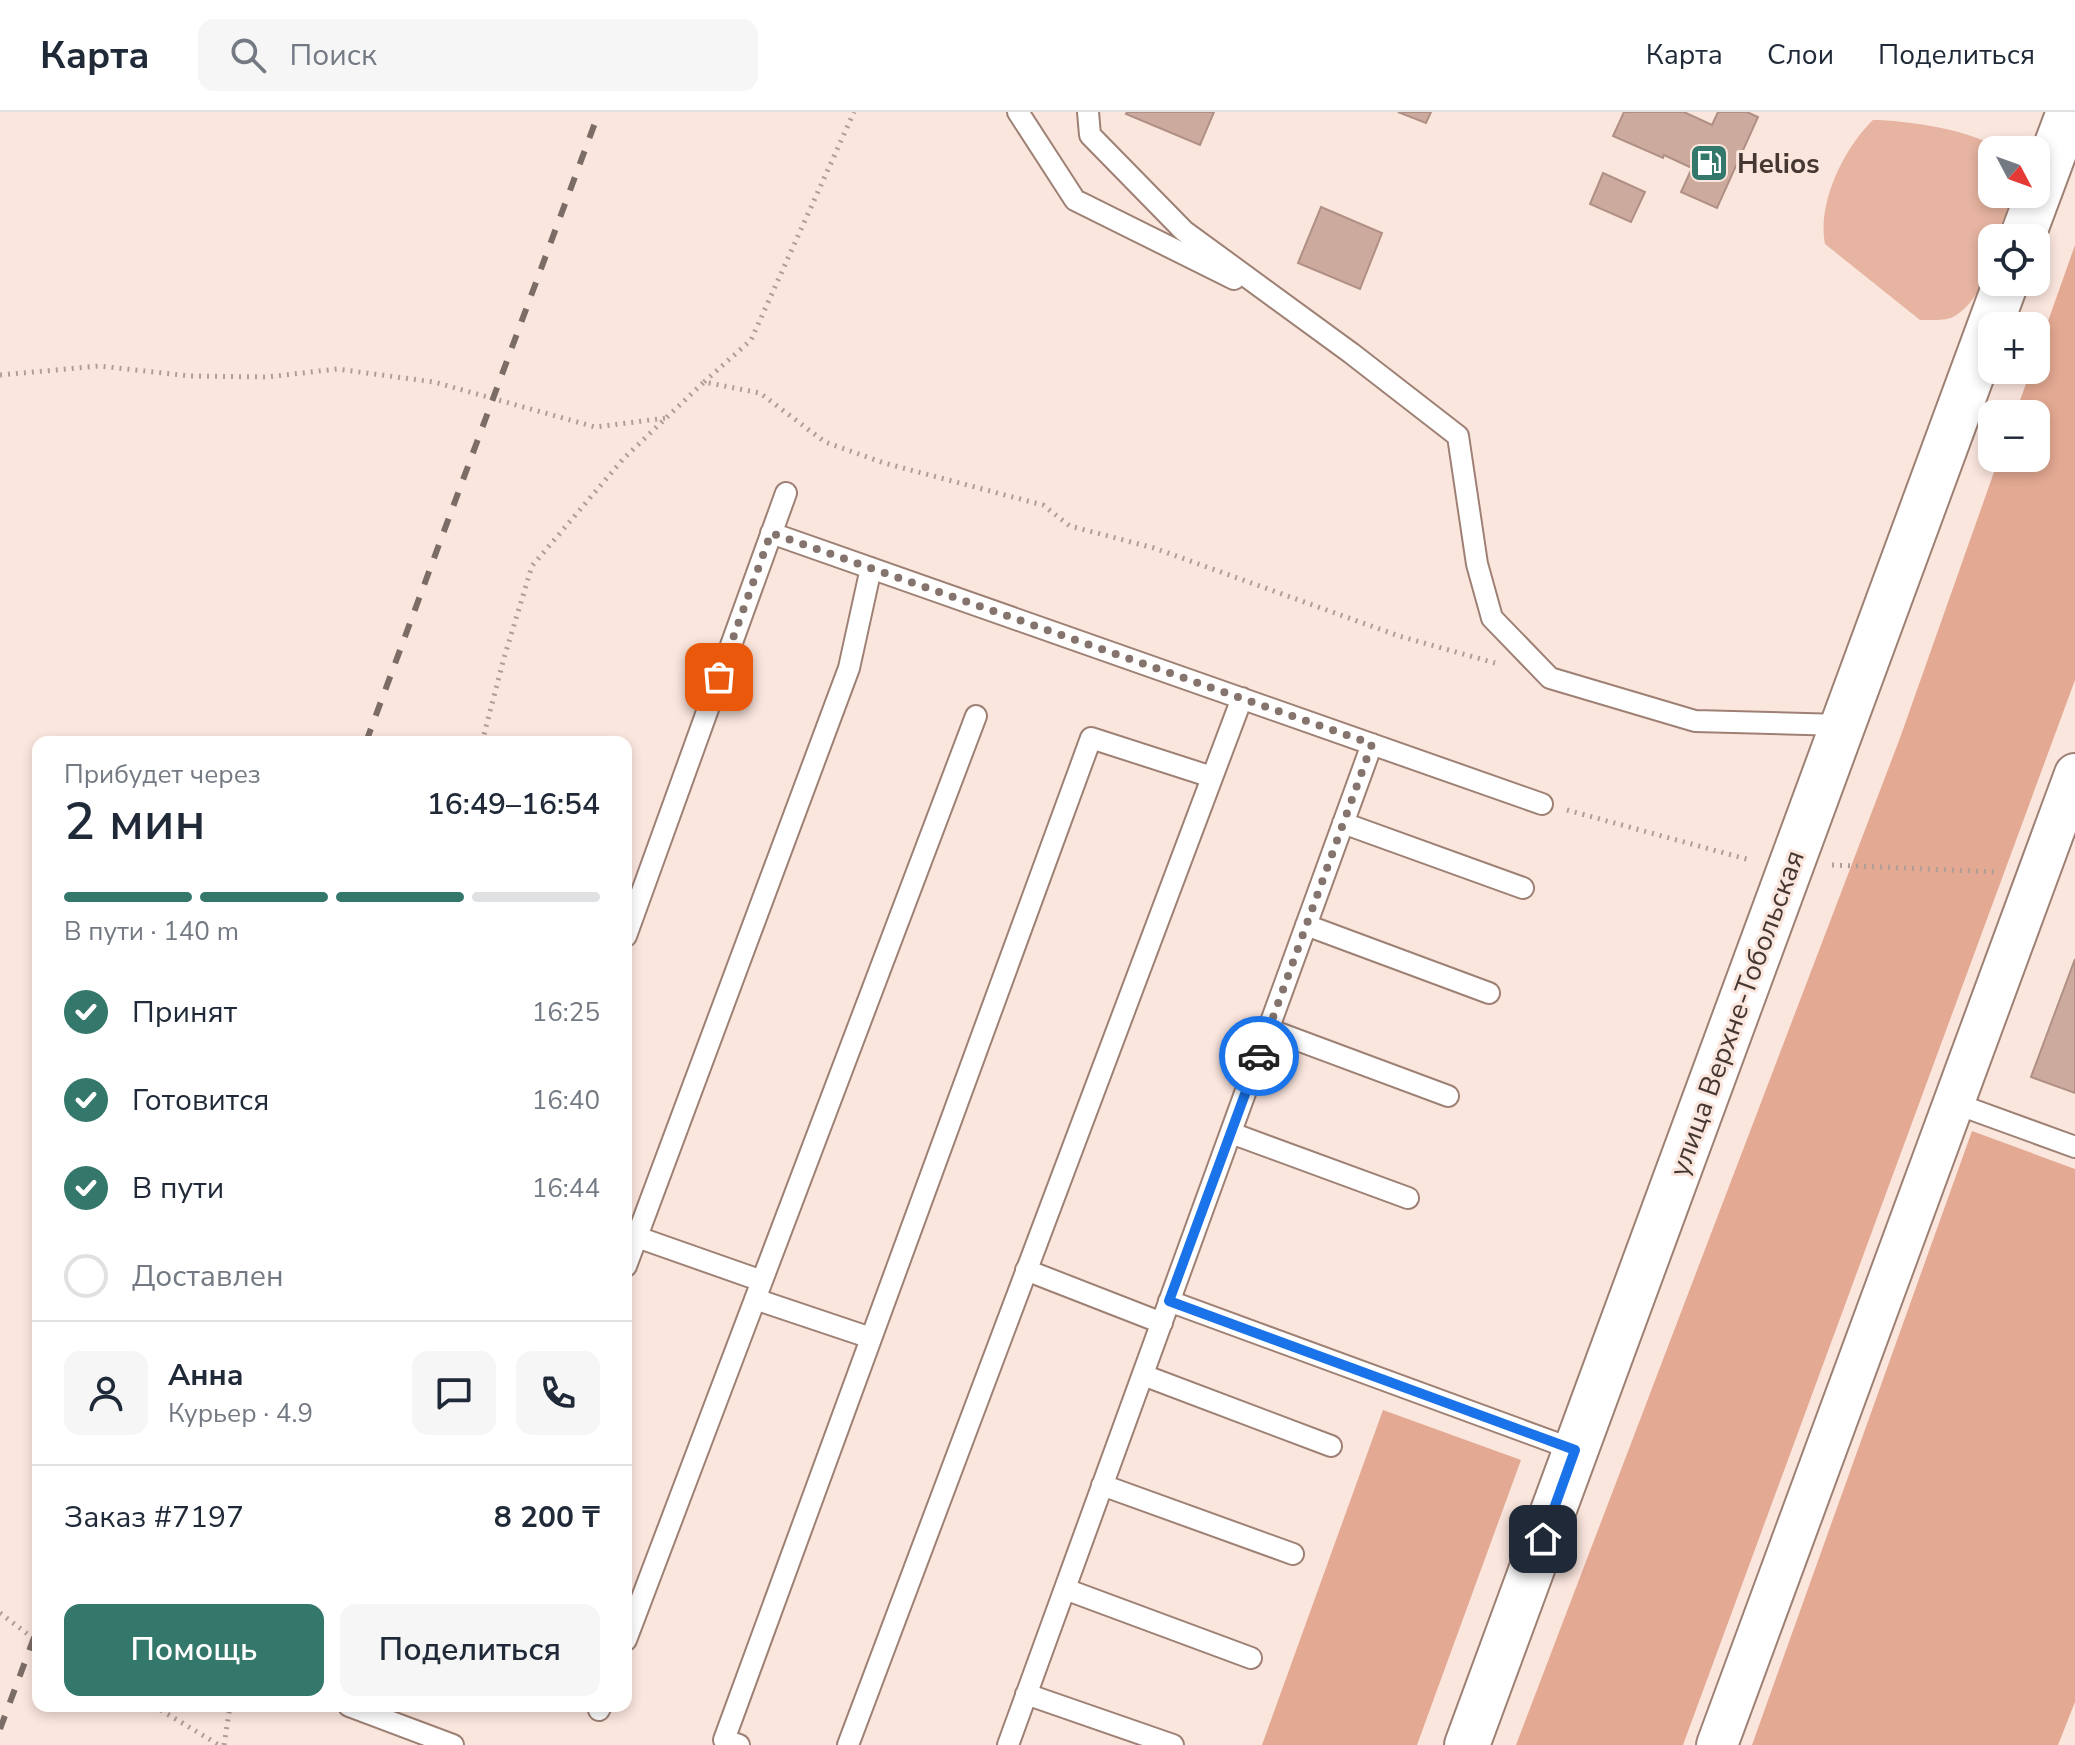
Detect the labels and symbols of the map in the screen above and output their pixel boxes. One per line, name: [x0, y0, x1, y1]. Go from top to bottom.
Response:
north arrow: [1978, 136, 2050, 208]
fuel station icon: Helios: [1688, 142, 1730, 184]
place label: Helios: [1737, 145, 1820, 183]
pin: [685, 643, 753, 711]
street label: улица Верхне-Тобольская: [1660, 845, 1814, 1182]
courier: [1219, 1016, 1299, 1096]
pin: [1509, 1505, 1577, 1573]

